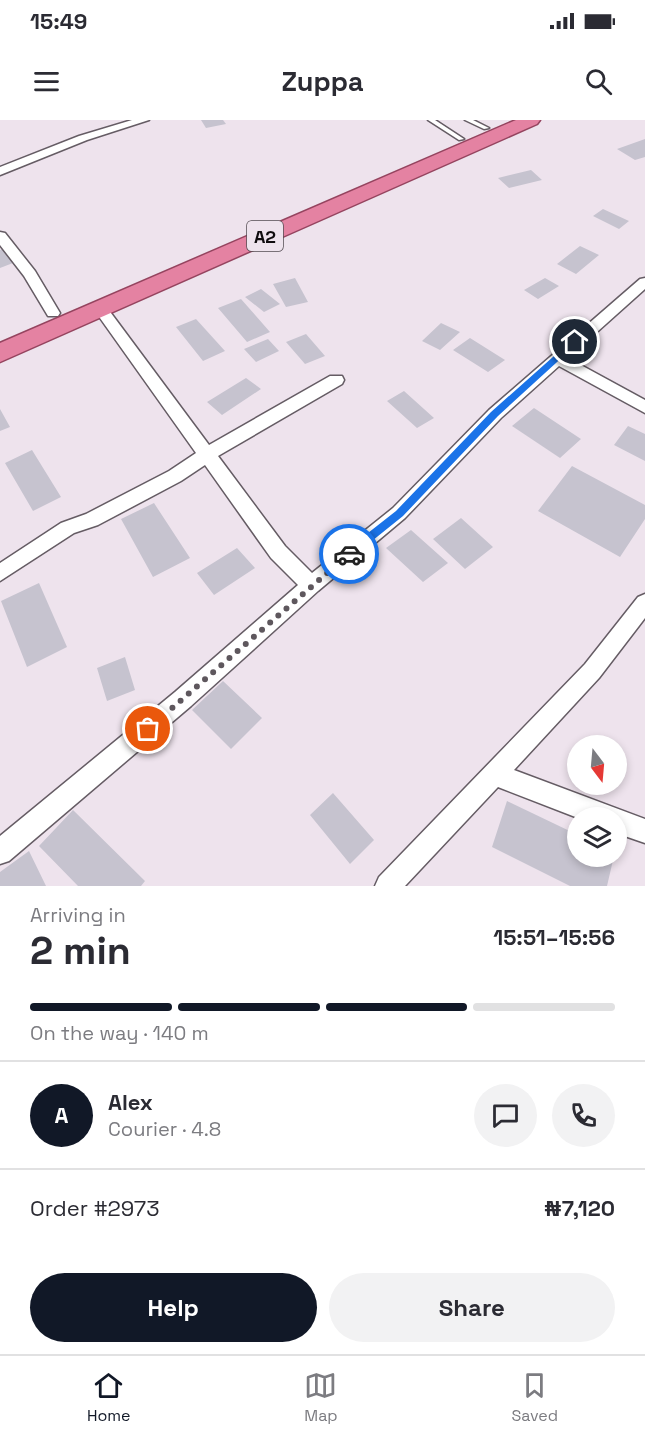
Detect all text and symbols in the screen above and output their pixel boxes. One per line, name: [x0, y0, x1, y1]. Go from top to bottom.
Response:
text: 15:49: [30, 7, 87, 35]
text: Zuppa: [281, 64, 364, 99]
icon: menu: [30, 65, 63, 98]
icon: search: [582, 65, 615, 98]
road number: A2: [247, 221, 283, 251]
pin: [549, 316, 600, 367]
icon: home: [558, 325, 591, 358]
courier: [319, 524, 379, 584]
icon: car: [333, 538, 366, 571]
pin: [122, 703, 173, 754]
icon: bag: [131, 712, 164, 745]
north arrow: [567, 735, 627, 795]
map controls: [567, 735, 627, 867]
button: layers: [567, 807, 627, 867]
text: Arriving in: [30, 902, 126, 928]
text: 15:51–15:56: [493, 923, 615, 951]
text: 2 min: [30, 926, 131, 975]
text: On the way · 140 m: [30, 1020, 209, 1046]
button: chat: [474, 1084, 537, 1147]
button: phone: [552, 1084, 615, 1147]
text: Alex: [108, 1088, 153, 1116]
text: A: [55, 1101, 68, 1129]
text: Courier · 4.8: [108, 1116, 221, 1142]
text: Order #2973: [30, 1194, 160, 1222]
text: ₦7,120: [544, 1194, 615, 1222]
button: Help: [30, 1273, 317, 1342]
button: Share: [329, 1273, 615, 1342]
tab: Home: [87, 1369, 131, 1426]
tab: Map: [304, 1369, 338, 1426]
tab: Saved: [511, 1369, 558, 1426]

